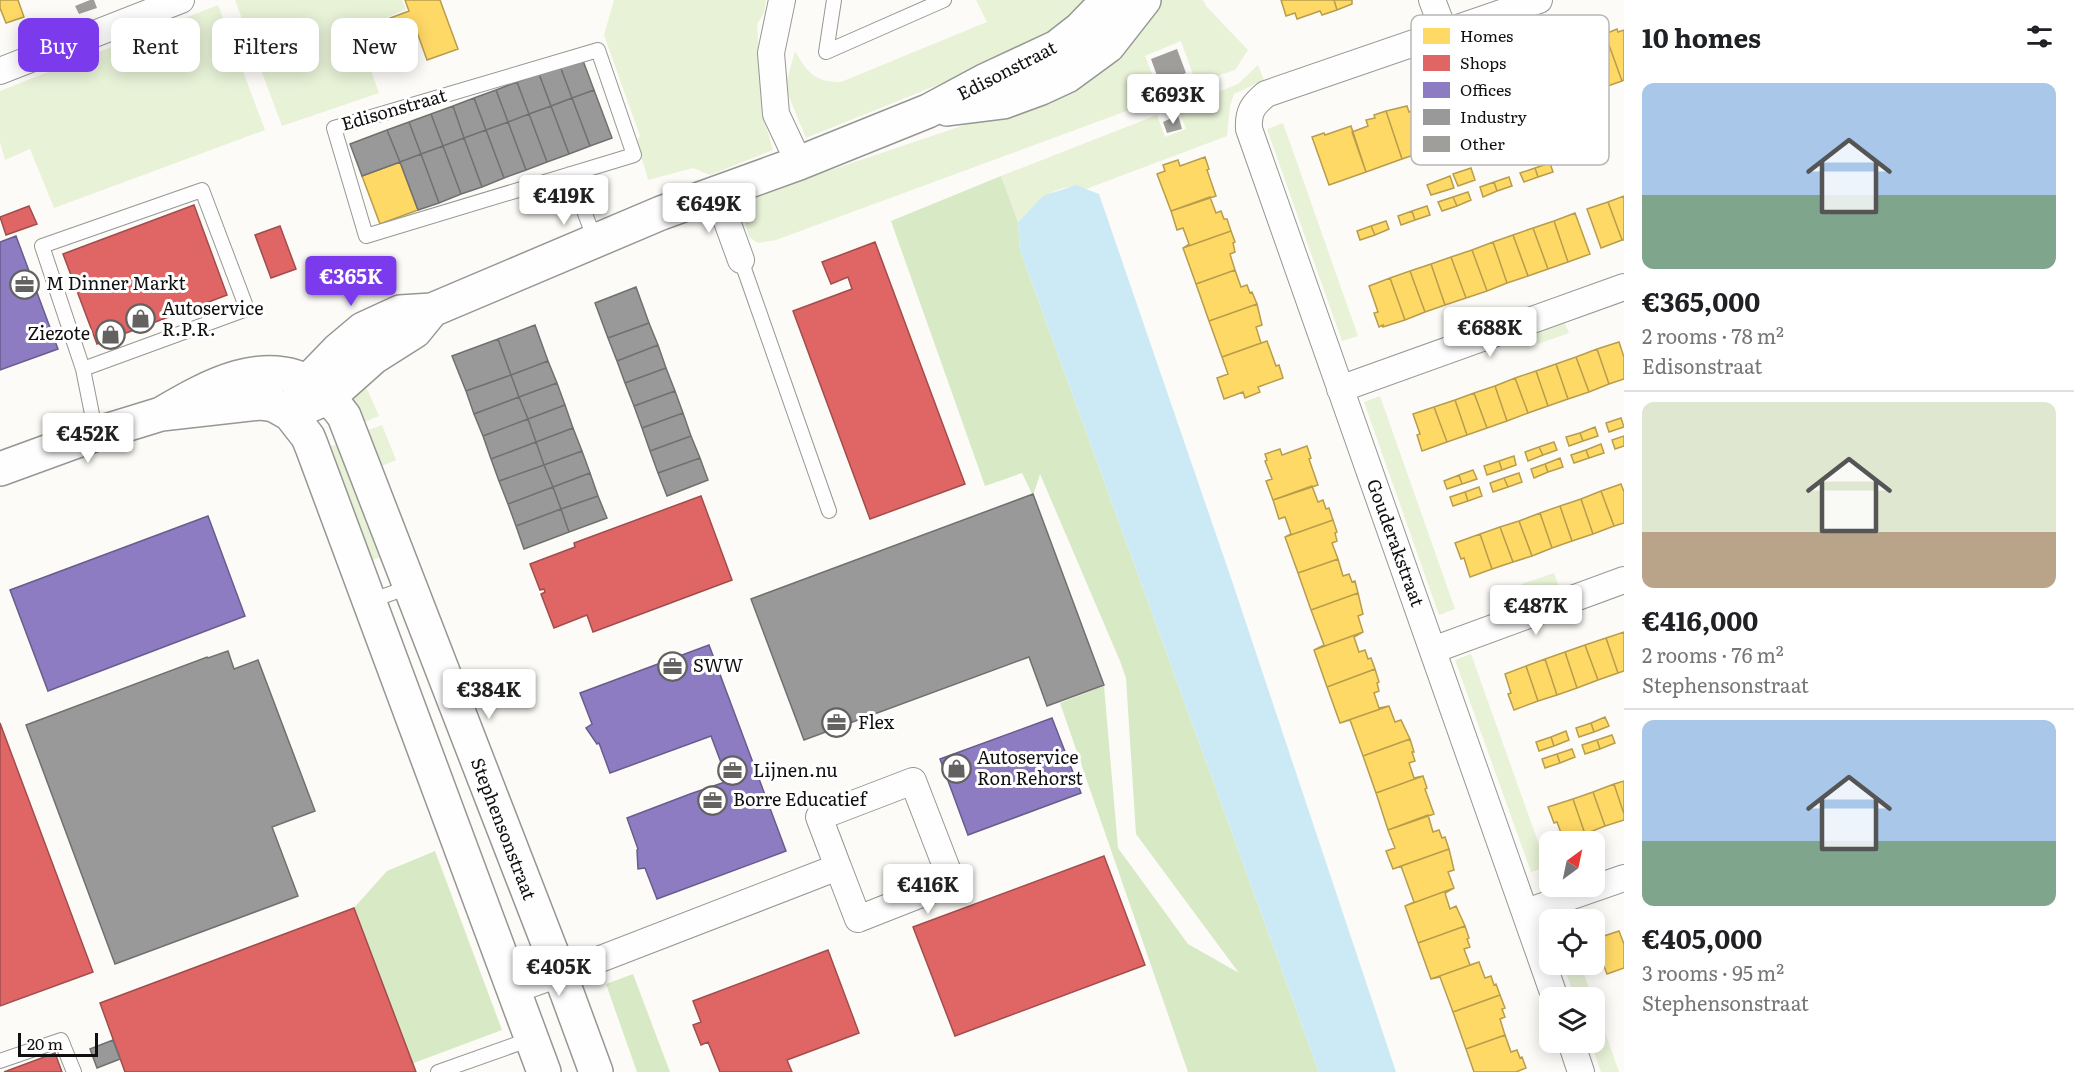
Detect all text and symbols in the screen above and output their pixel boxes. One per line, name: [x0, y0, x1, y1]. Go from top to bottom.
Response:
legend: [1411, 15, 1609, 165]
text: 10 homes: [1642, 17, 1761, 56]
chip: Buy: [18, 18, 99, 72]
chip: Rent: [111, 18, 200, 72]
chip: Filters: [212, 18, 319, 72]
chip: New: [331, 18, 418, 72]
icon: filters: [2023, 20, 2056, 53]
text: Homes: [1460, 23, 1513, 47]
street label: Edisonstraat: [952, 33, 1061, 106]
text: Shops: [1460, 50, 1506, 74]
pin: €693K: [1131, 74, 1215, 125]
text: Offices: [1460, 77, 1511, 101]
text: €693K: [1141, 78, 1205, 108]
street label: Edisonstraat: [338, 80, 450, 136]
text: Industry: [1460, 104, 1528, 128]
icon: home: [1795, 122, 1903, 230]
text: Other: [1460, 131, 1505, 155]
pin: €419K: [522, 175, 606, 226]
text: €419K: [533, 179, 595, 209]
pin: €649K: [667, 183, 751, 234]
text: €649K: [677, 187, 741, 217]
pin: €365K: [309, 256, 393, 307]
text: €365K: [319, 260, 383, 290]
office icon: M Dinner Markt: [9, 268, 41, 300]
place label: M Dinner Markt: [46, 269, 186, 296]
text: €365,000: [1642, 281, 1760, 320]
place label: Autoservice R.P.R.: [162, 294, 264, 342]
shop icon: Autoservice R.P.R.: [125, 303, 157, 335]
pin: €688K: [1448, 307, 1532, 358]
text: €688K: [1458, 311, 1522, 341]
shop icon: Ziezote: [95, 318, 127, 350]
place label: Ziezote: [27, 319, 90, 346]
text: 2 rooms · 78 m²: [1642, 320, 1784, 350]
text: Edisonstraat: [1642, 350, 1762, 380]
pin: €452K: [46, 413, 130, 464]
text: €452K: [56, 417, 120, 447]
icon: home: [1795, 441, 1903, 549]
street label: Gouderakstraat: [1361, 475, 1432, 611]
pin: €487K: [1494, 585, 1578, 636]
text: €487K: [1504, 589, 1568, 619]
text: €416,000: [1642, 600, 1758, 639]
text: 2 rooms · 76 m²: [1642, 639, 1784, 669]
office icon: SWW: [656, 650, 688, 682]
place label: SWW: [693, 651, 743, 678]
pin: €384K: [447, 669, 531, 720]
text: Stephensonstraat: [1642, 669, 1809, 699]
text: €384K: [457, 673, 521, 703]
office icon: Flex: [821, 707, 853, 739]
place label: Flex: [858, 708, 895, 735]
place label: Autoservice Ron Rehorst: [977, 743, 1084, 791]
shop icon: Autoservice Ron Rehorst: [940, 752, 972, 784]
street label: Stephensonstraat: [465, 754, 544, 904]
office icon: Lijnen.nu: [716, 755, 748, 787]
place label: Lijnen.nu: [753, 756, 838, 783]
icon: home: [1795, 759, 1903, 867]
office icon: Borre Educatief: [696, 784, 728, 816]
place label: Borre Educatief: [733, 785, 868, 812]
north arrow: [1539, 831, 1605, 897]
map controls: [1539, 831, 1605, 1053]
pin: €416K: [886, 864, 970, 915]
text: €416K: [897, 868, 959, 898]
button: locate: [1539, 909, 1605, 975]
text: €405,000: [1642, 918, 1762, 957]
pin: €405K: [517, 946, 601, 997]
text: €405K: [527, 950, 591, 980]
text: 3 rooms · 95 m²: [1642, 957, 1784, 987]
button: layers: [1539, 987, 1605, 1053]
text: Stephensonstraat: [1642, 987, 1809, 1017]
scale bar: [18, 1030, 98, 1058]
text: 20 m: [27, 1031, 63, 1055]

